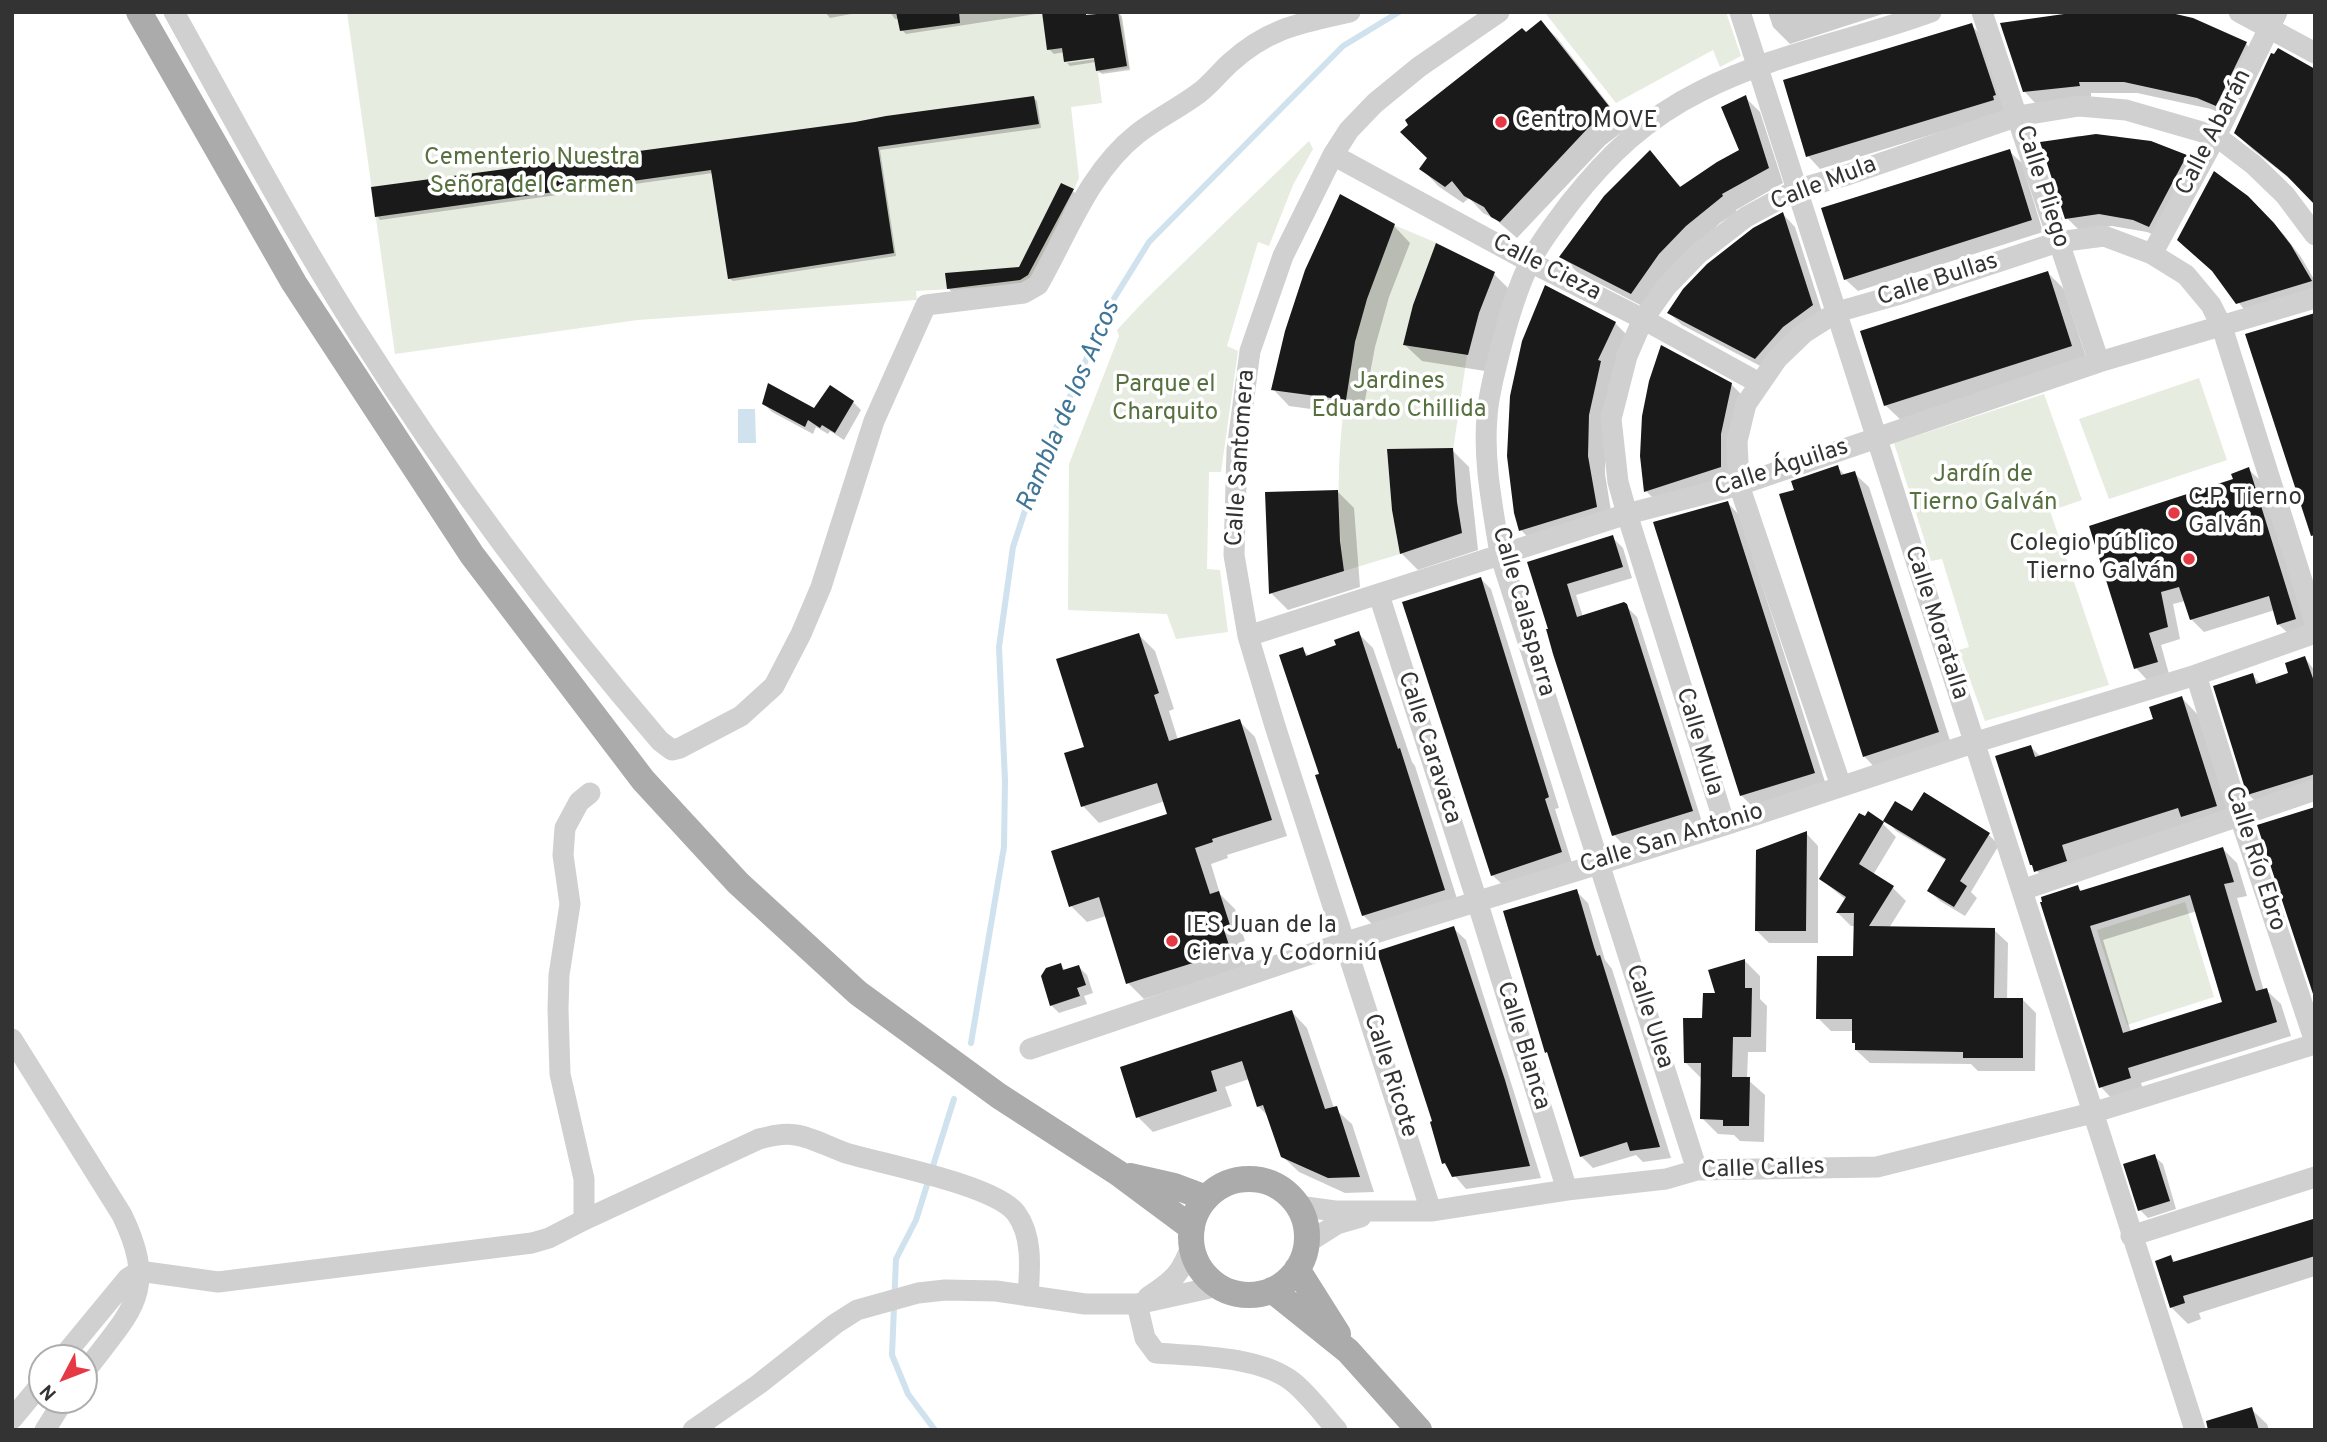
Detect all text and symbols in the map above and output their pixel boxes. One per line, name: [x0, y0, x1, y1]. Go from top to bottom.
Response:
street label: Calle Abarán: [2171, 65, 2259, 201]
place label: Centro MOVE: [1515, 108, 1658, 136]
marker: Centro MOVE: [1493, 114, 1509, 130]
street label: Calle Pliego: [2008, 122, 2074, 252]
park label: Cementerio Nuestra Señora del Carmen: [424, 145, 640, 201]
street label: Calle Mula: [1767, 152, 1881, 218]
street label: Calle Cieza: [1487, 229, 1605, 309]
street label: Calle Bullas: [1874, 248, 2002, 314]
water label: Rambla de los Arcos: [1011, 297, 1129, 517]
street label: Calle Santomera: [1221, 369, 1263, 547]
park label: Jardines Eduardo Chillida: [1312, 369, 1486, 425]
park label: Parque el Charquito: [1112, 372, 1218, 428]
street label: Calle Águilas: [1712, 434, 1852, 504]
park label: Jardín de Tierno Galván: [1908, 462, 2058, 518]
place label: C.P. Tierno Galván: [2188, 485, 2302, 541]
marker: C.P. Tierno Galván: [2166, 505, 2182, 521]
street label: Calle Calasparra: [1484, 524, 1560, 700]
place label: Colegio público Tierno Galván: [2009, 531, 2175, 587]
street label: Calle Moratalla: [1897, 543, 1973, 703]
marker: Colegio público Tierno Galván: [2181, 551, 2197, 567]
street label: Calle Caravaca: [1390, 668, 1466, 828]
street label: Calle Mula: [1668, 685, 1728, 799]
street label: Calle Río Ebro: [2217, 783, 2291, 935]
street label: Calle San Antonio: [1577, 798, 1767, 882]
place label: IES Juan de la Cierva y Codorniú: [1186, 913, 1377, 969]
marker: IES Juan de la Cierva y Codorniú: [1164, 933, 1180, 949]
street label: Calle Ulea: [1618, 961, 1678, 1073]
street label: Calle Blanca: [1489, 978, 1555, 1114]
street label: Calle Ricote: [1355, 1010, 1423, 1142]
street label: Calle Calles: [1701, 1153, 1825, 1187]
north arrow: [28, 1344, 98, 1414]
text: N: [35, 1379, 62, 1405]

